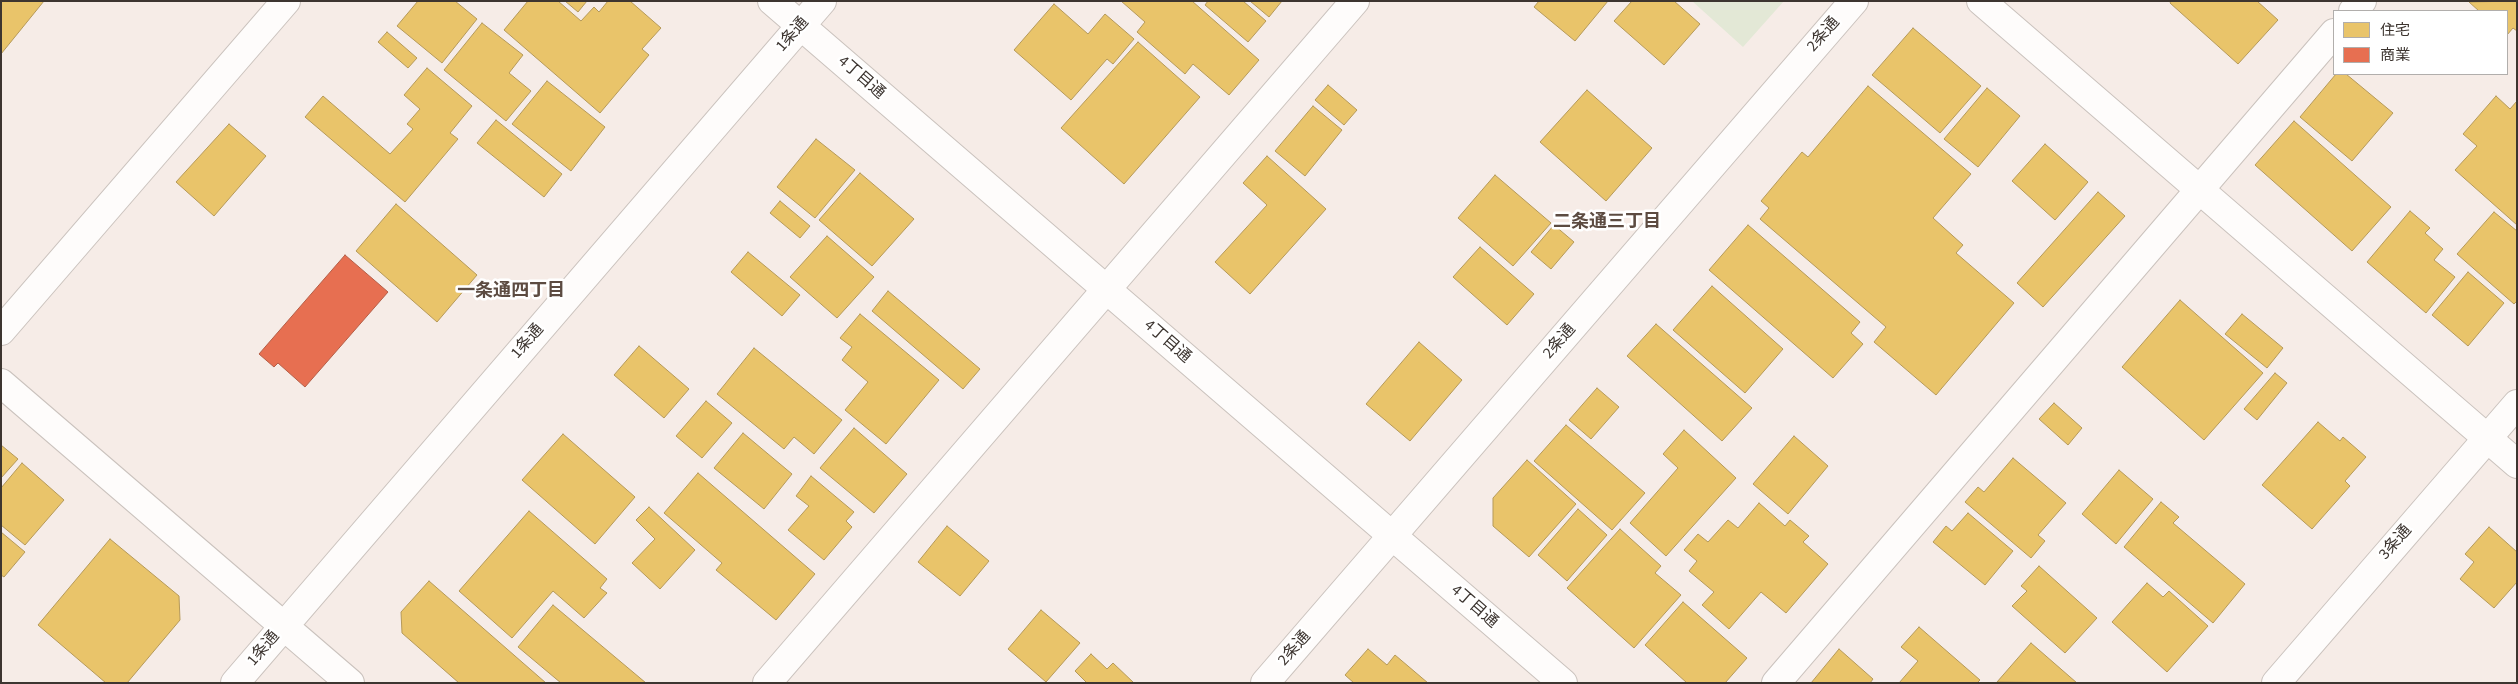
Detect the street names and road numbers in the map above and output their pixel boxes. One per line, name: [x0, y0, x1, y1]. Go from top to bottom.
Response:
street label: 1条通: [773, 14, 813, 56]
street label: 2条通: [1804, 14, 1844, 56]
street label: 4丁目通: [834, 52, 888, 104]
street label: 4丁目通: [1140, 316, 1194, 368]
street label: 1条通: [508, 321, 548, 363]
street label: 2条通: [1540, 321, 1580, 363]
street label: 3条通: [2376, 522, 2416, 564]
street label: 4丁目通: [1447, 581, 1501, 633]
street label: 1条通: [244, 628, 284, 670]
street label: 2条通: [1275, 628, 1315, 670]

